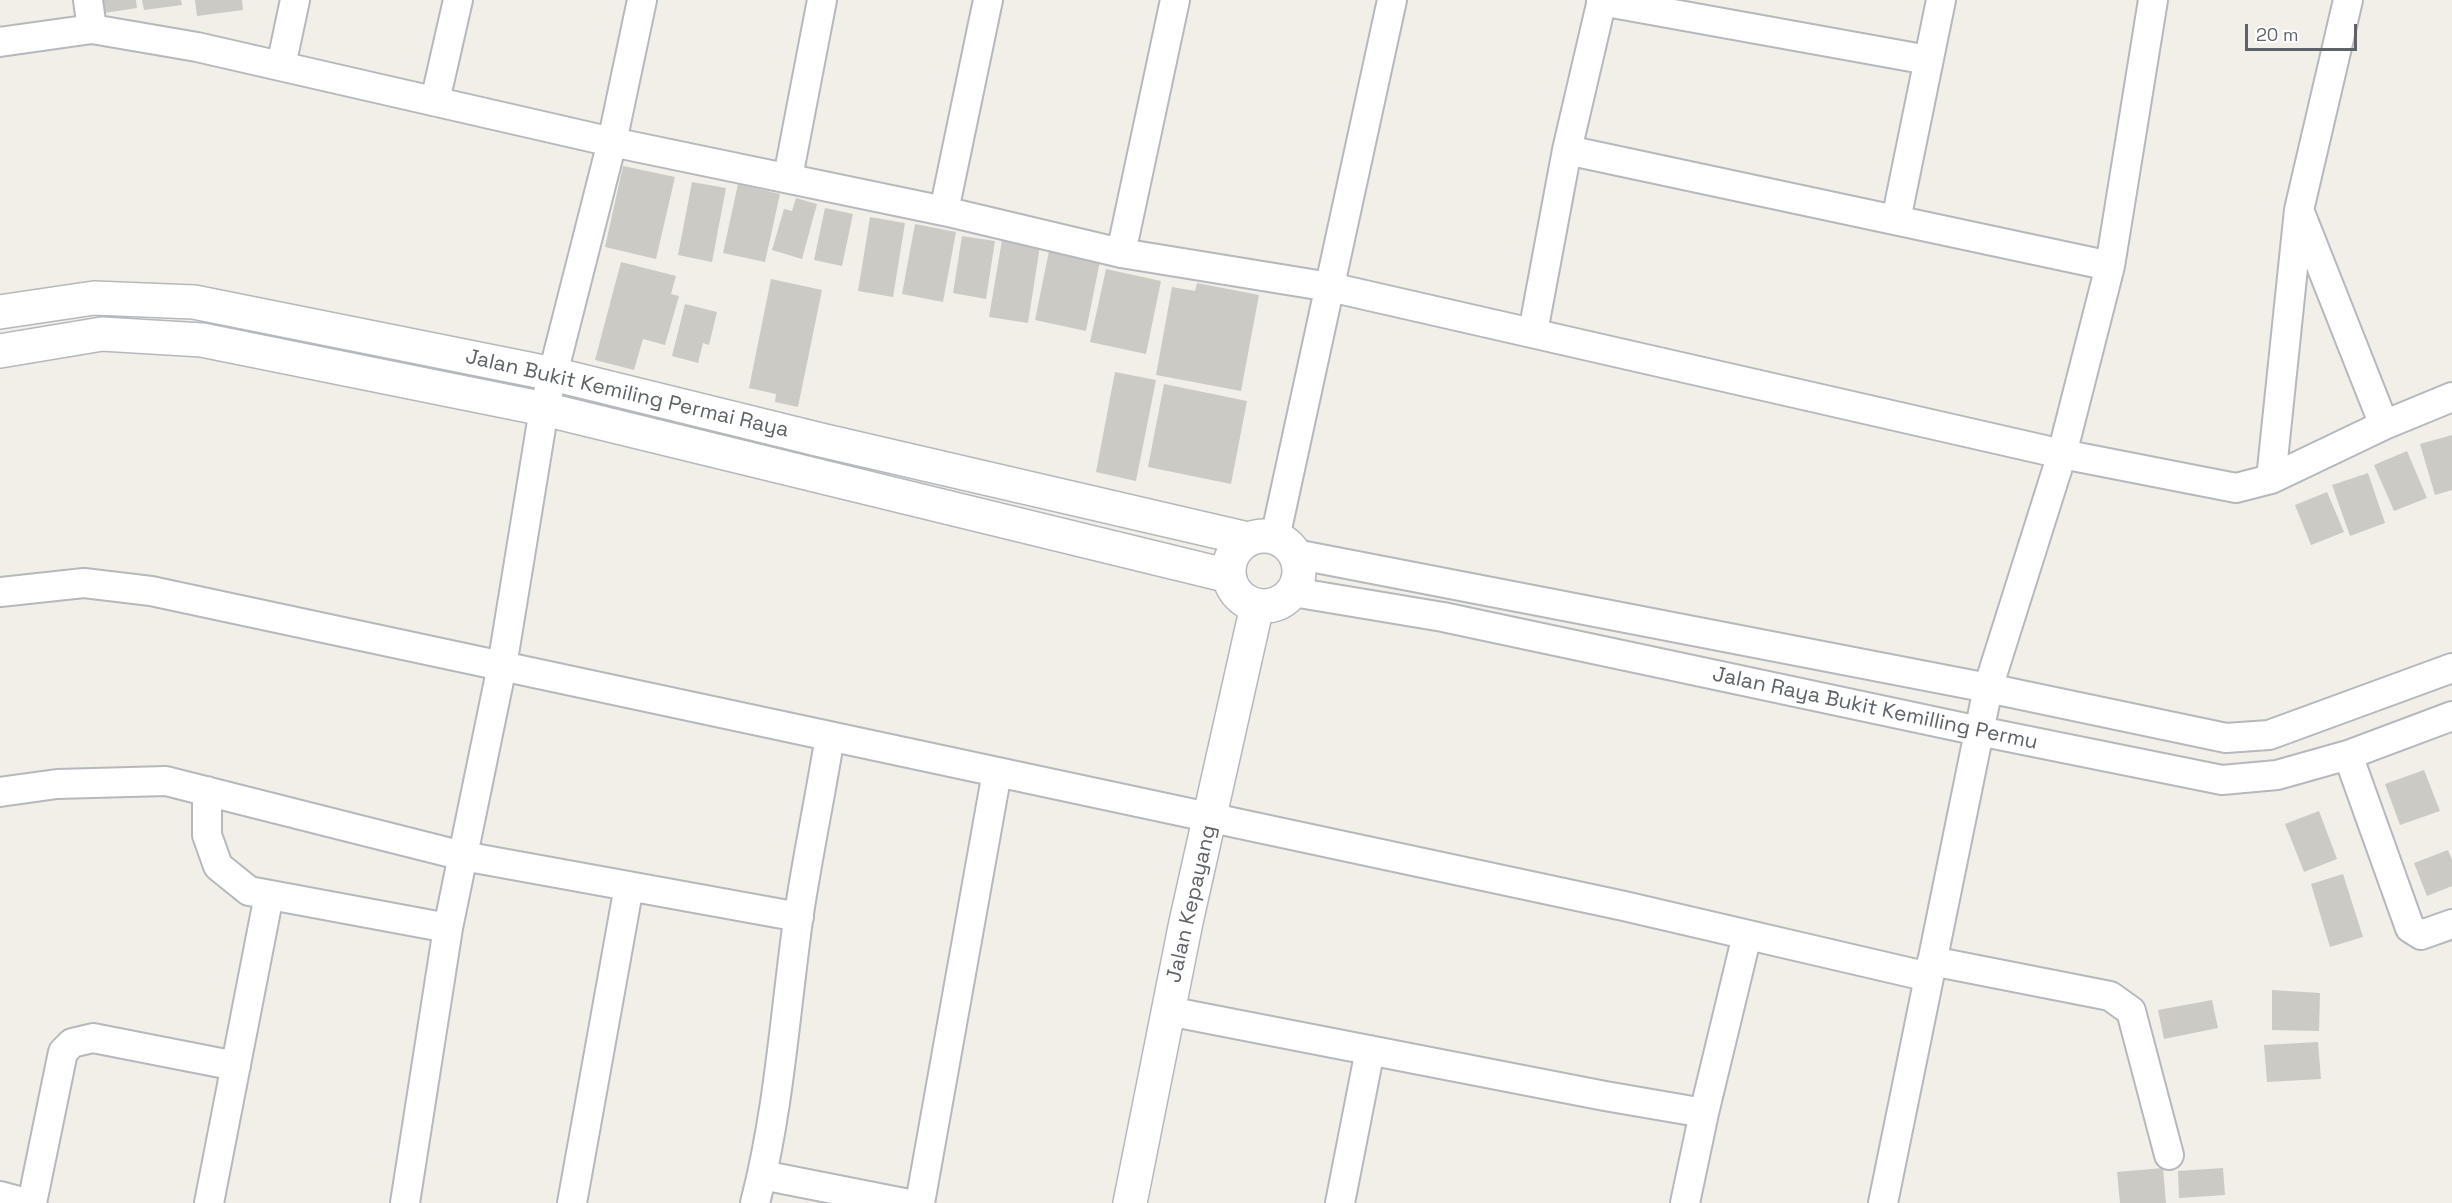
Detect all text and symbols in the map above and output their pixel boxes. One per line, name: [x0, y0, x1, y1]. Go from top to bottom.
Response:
scale bar: [2248, 12, 2360, 50]
text: 20 m: [2256, 23, 2299, 46]
street label: Jalan Bukit Kemiling Permai Raya: [463, 344, 791, 444]
street label: Jalan Raya Bukit Kemilling Permu: [1710, 662, 2040, 756]
street label: Jalan Kepayang: [1162, 823, 1222, 985]

